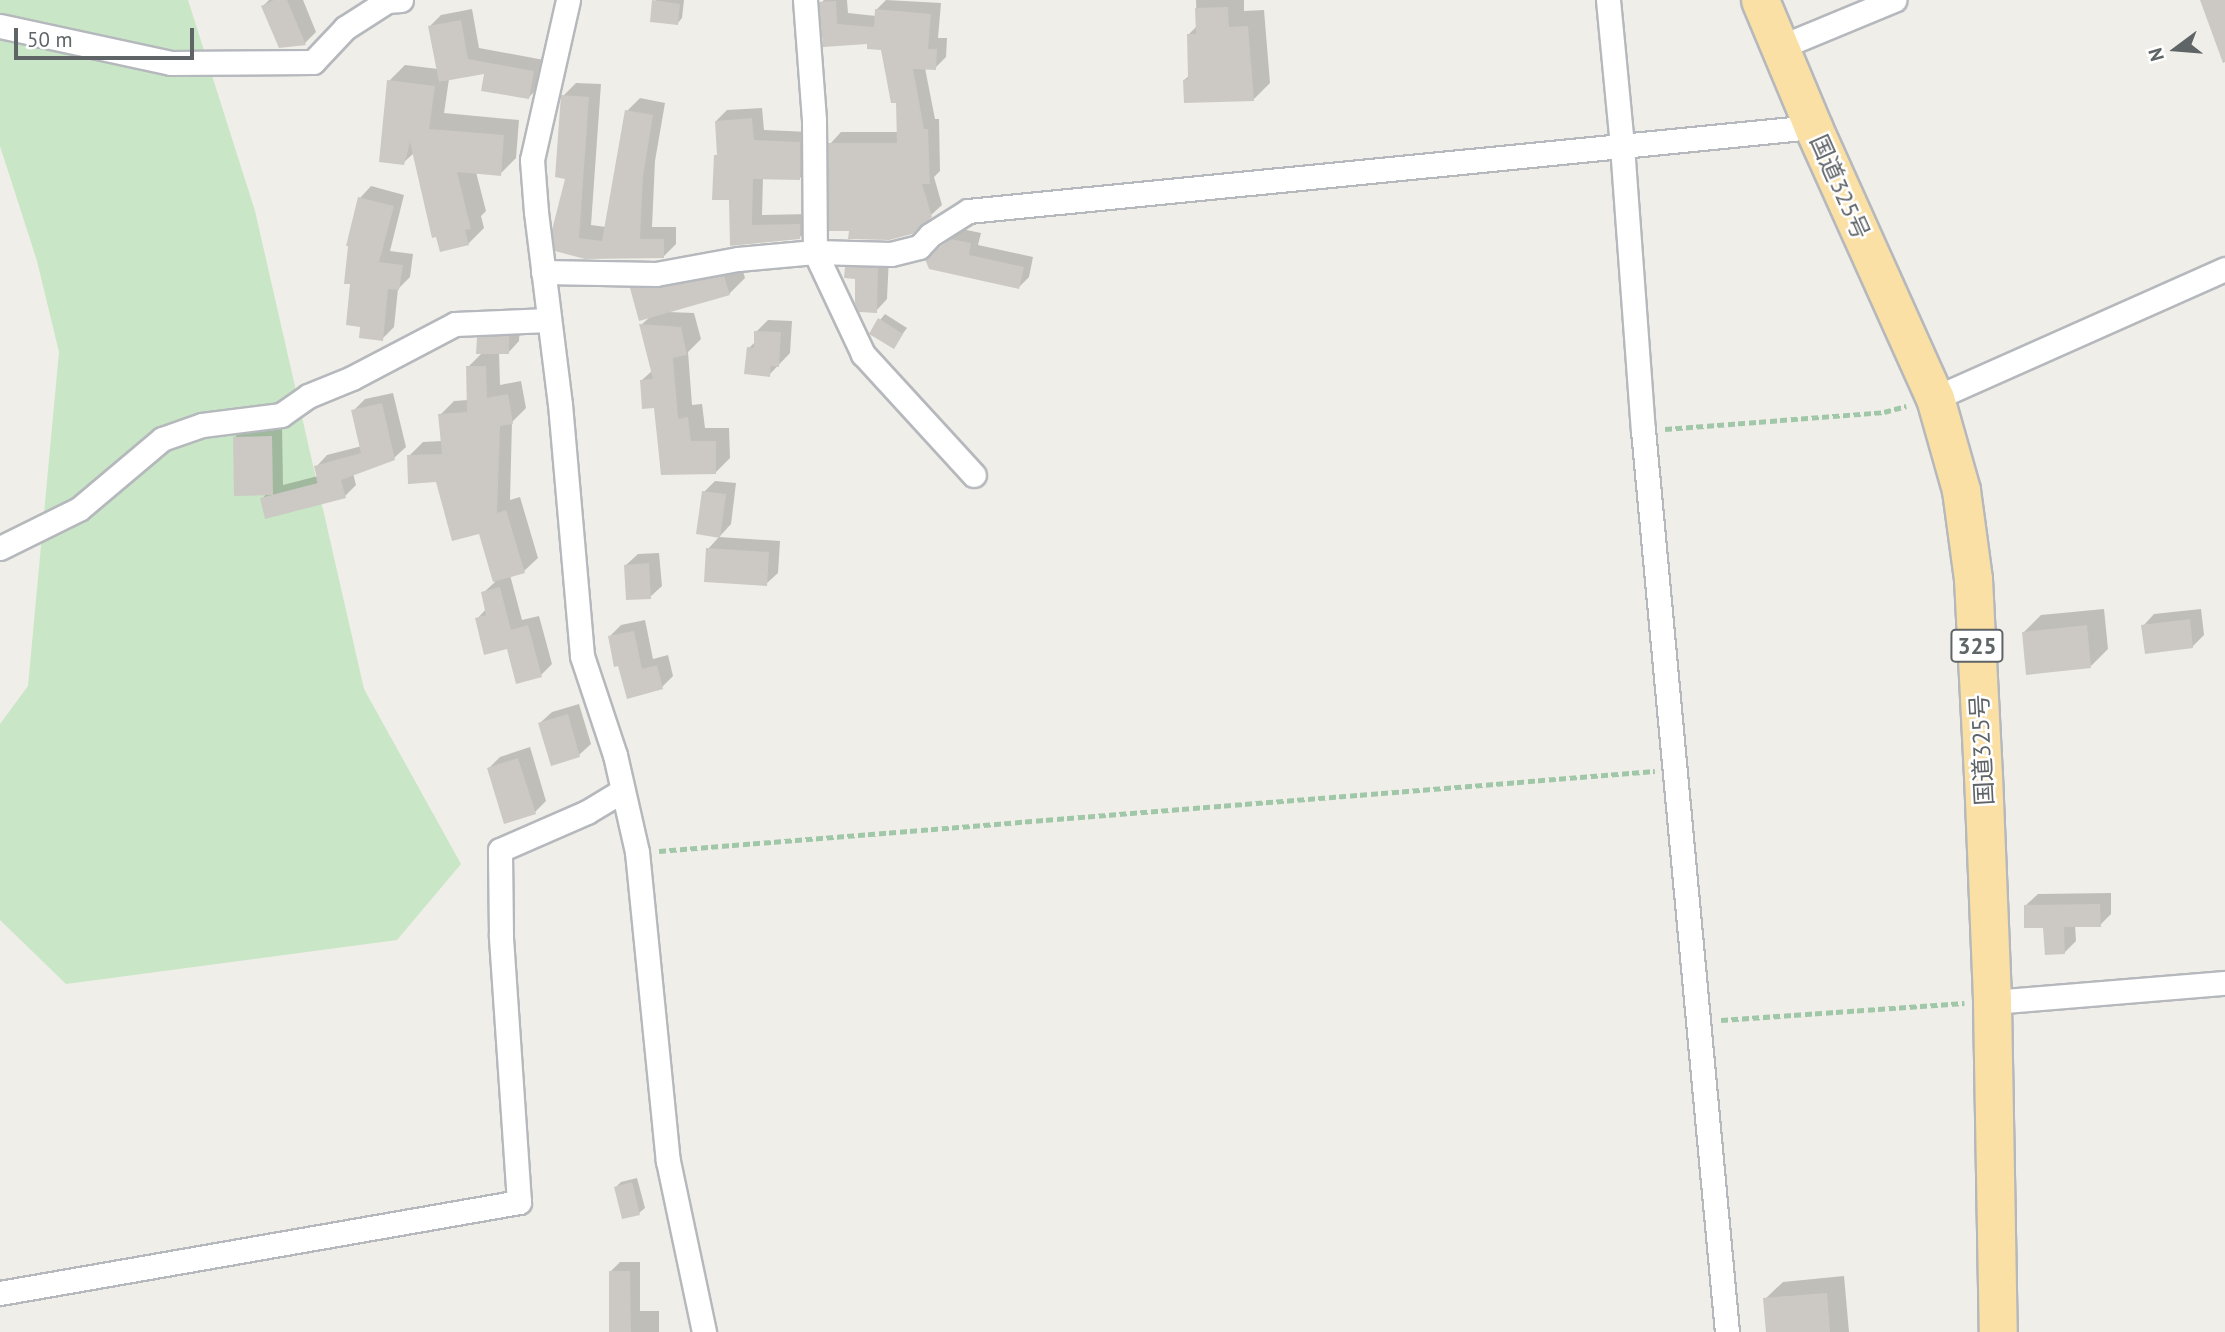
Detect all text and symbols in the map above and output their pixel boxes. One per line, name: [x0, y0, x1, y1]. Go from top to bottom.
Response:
scale bar: [18, 14, 198, 58]
north arrow: [2141, 14, 2211, 84]
text: 50 m: [27, 26, 73, 53]
text: N: [2143, 45, 2169, 64]
street label: 国道325号: [1804, 130, 1876, 244]
road number: 325: [1949, 626, 2005, 666]
street label: 国道325号: [1965, 694, 1999, 806]

